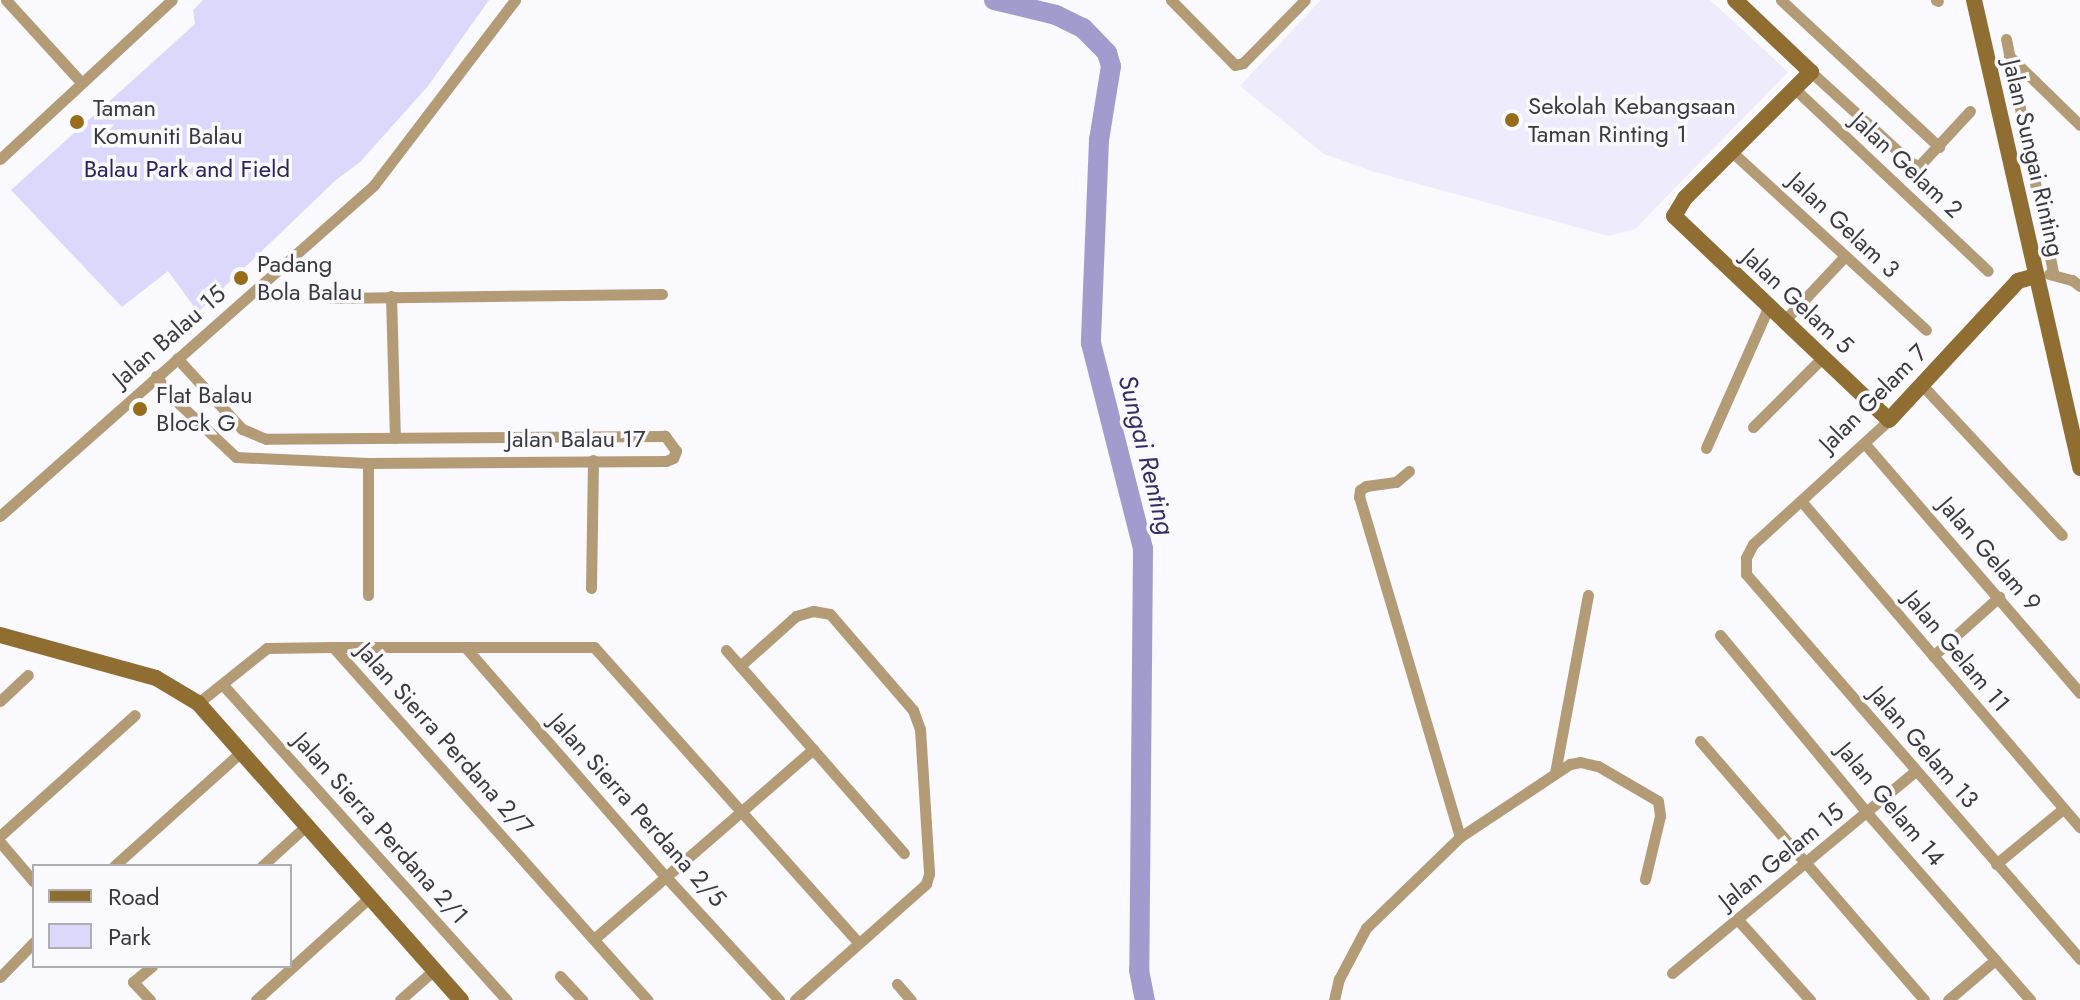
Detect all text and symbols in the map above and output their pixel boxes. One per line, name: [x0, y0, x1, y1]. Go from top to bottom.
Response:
street label: Jalan Sungai Rinting: [1997, 56, 2071, 260]
place label: Sekolah Kebangsaan Taman Rinting 1: [1528, 92, 1736, 148]
place label: Taman Komuniti Balau: [93, 94, 243, 150]
street label: Jalan Gelam 2: [1845, 106, 1969, 224]
marker: Sekolah Kebangsaan Taman Rinting 1: [1503, 111, 1521, 129]
marker: Taman Komuniti Balau: [68, 113, 86, 131]
park label: Balau Park and Field: [84, 155, 290, 183]
street label: Jalan Gelam 3: [1783, 166, 1905, 284]
street label: Jalan Gelam 5: [1736, 242, 1860, 360]
place label: Padang Bola Balau: [257, 250, 362, 306]
marker: Padang Bola Balau: [232, 269, 250, 287]
street label: Jalan Balau 15: [107, 279, 231, 393]
street label: Jalan Gelam 7: [1813, 338, 1933, 458]
water label: Sungai Renting: [1111, 372, 1181, 538]
place label: Flat Balau Block G: [156, 381, 253, 437]
marker: Flat Balau Block G: [131, 400, 149, 418]
street label: Jalan Balau 17: [506, 425, 646, 453]
street label: Jalan Gelam 9: [1933, 491, 2047, 617]
street label: Jalan Gelam 11: [1898, 584, 2016, 718]
street label: Jalan Sierra Perdana 2/7: [351, 637, 539, 841]
street label: Jalan Gelam 13: [1863, 680, 1985, 814]
street label: Jalan Sierra Perdana 2/5: [544, 707, 732, 913]
street label: Jalan Sierra Perdana 2/1: [287, 726, 475, 930]
street label: Jalan Gelam 14: [1831, 736, 1951, 872]
street label: Jalan Gelam 15: [1713, 797, 1849, 915]
legend: [32, 864, 292, 968]
text: Road: [108, 879, 160, 914]
text: Park: [108, 919, 151, 954]

